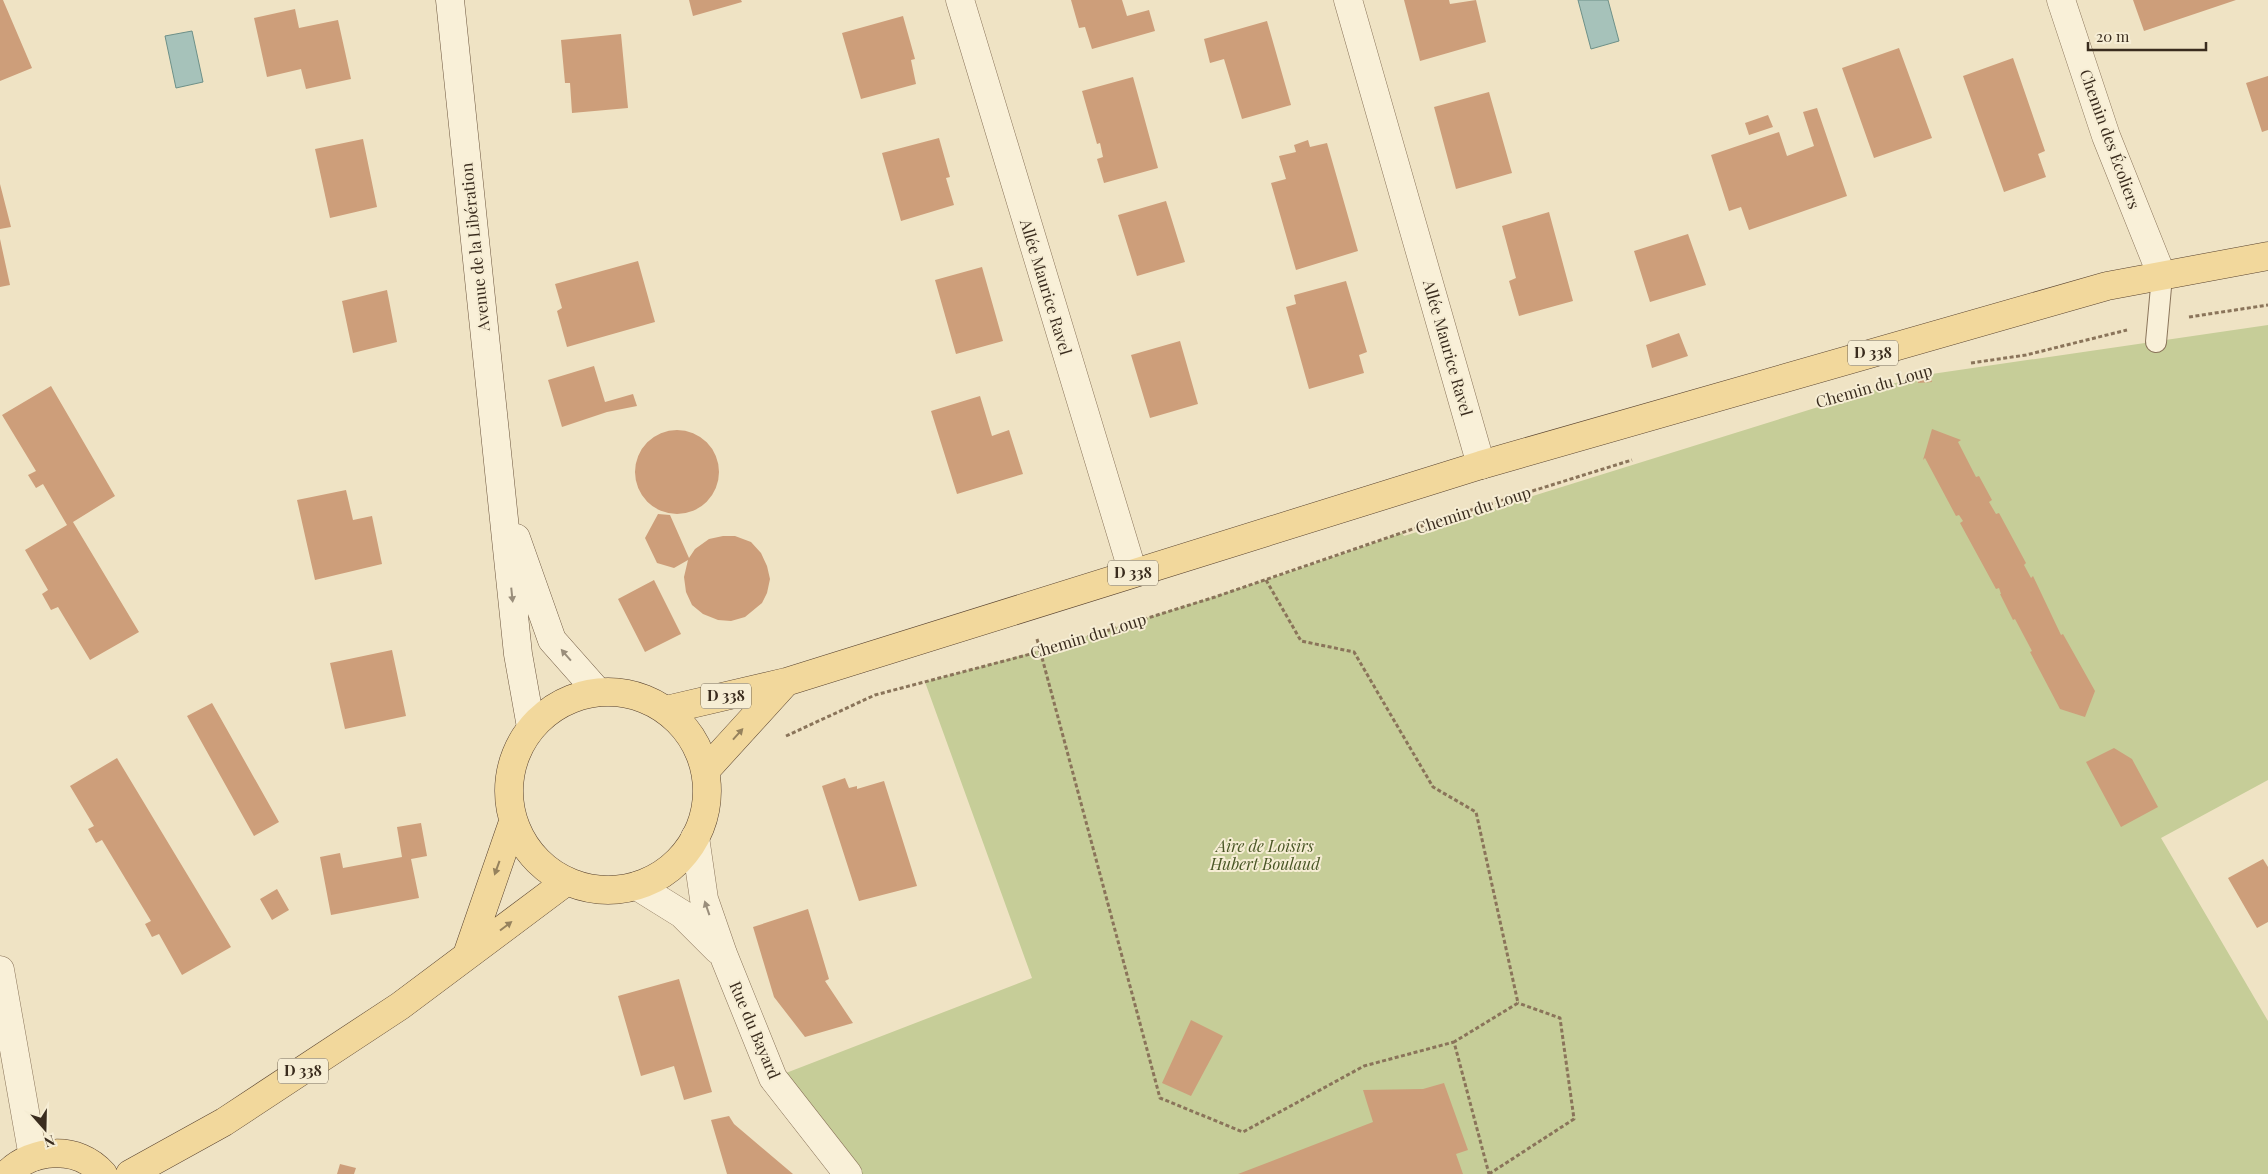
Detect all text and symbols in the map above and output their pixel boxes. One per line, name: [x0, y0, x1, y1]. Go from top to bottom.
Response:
scale bar: [2088, 20, 2206, 52]
text: 20 m: [2096, 26, 2130, 46]
street label: Chemin des Écoliers: [2075, 66, 2146, 212]
street label: Avenue de la Libération: [455, 161, 494, 333]
street label: Allée Maurice Ravel: [1016, 216, 1077, 358]
street label: Allée Maurice Ravel: [1419, 276, 1478, 419]
road number: D 338: [1848, 340, 1898, 366]
street label: Chemin du Loup: [1813, 359, 1935, 412]
street label: Chemin du Loup: [1412, 481, 1533, 538]
road number: D 338: [1108, 560, 1158, 586]
one-way arrow: [508, 588, 516, 604]
street label: Chemin du Loup: [1027, 608, 1148, 663]
one-way arrow: [561, 649, 572, 661]
road number: D 338: [701, 684, 751, 708]
one-way arrow: [732, 729, 744, 741]
park label: Aire de Loisirs Hubert Boulaud: [1209, 835, 1321, 874]
one-way arrow: [493, 861, 501, 876]
one-way arrow: [703, 900, 711, 915]
one-way arrow: [499, 921, 513, 931]
street label: Rue du Bayard: [725, 978, 785, 1082]
road number: D 338: [278, 1058, 328, 1084]
north arrow: [20, 1104, 70, 1154]
text: N: [42, 1131, 58, 1152]

